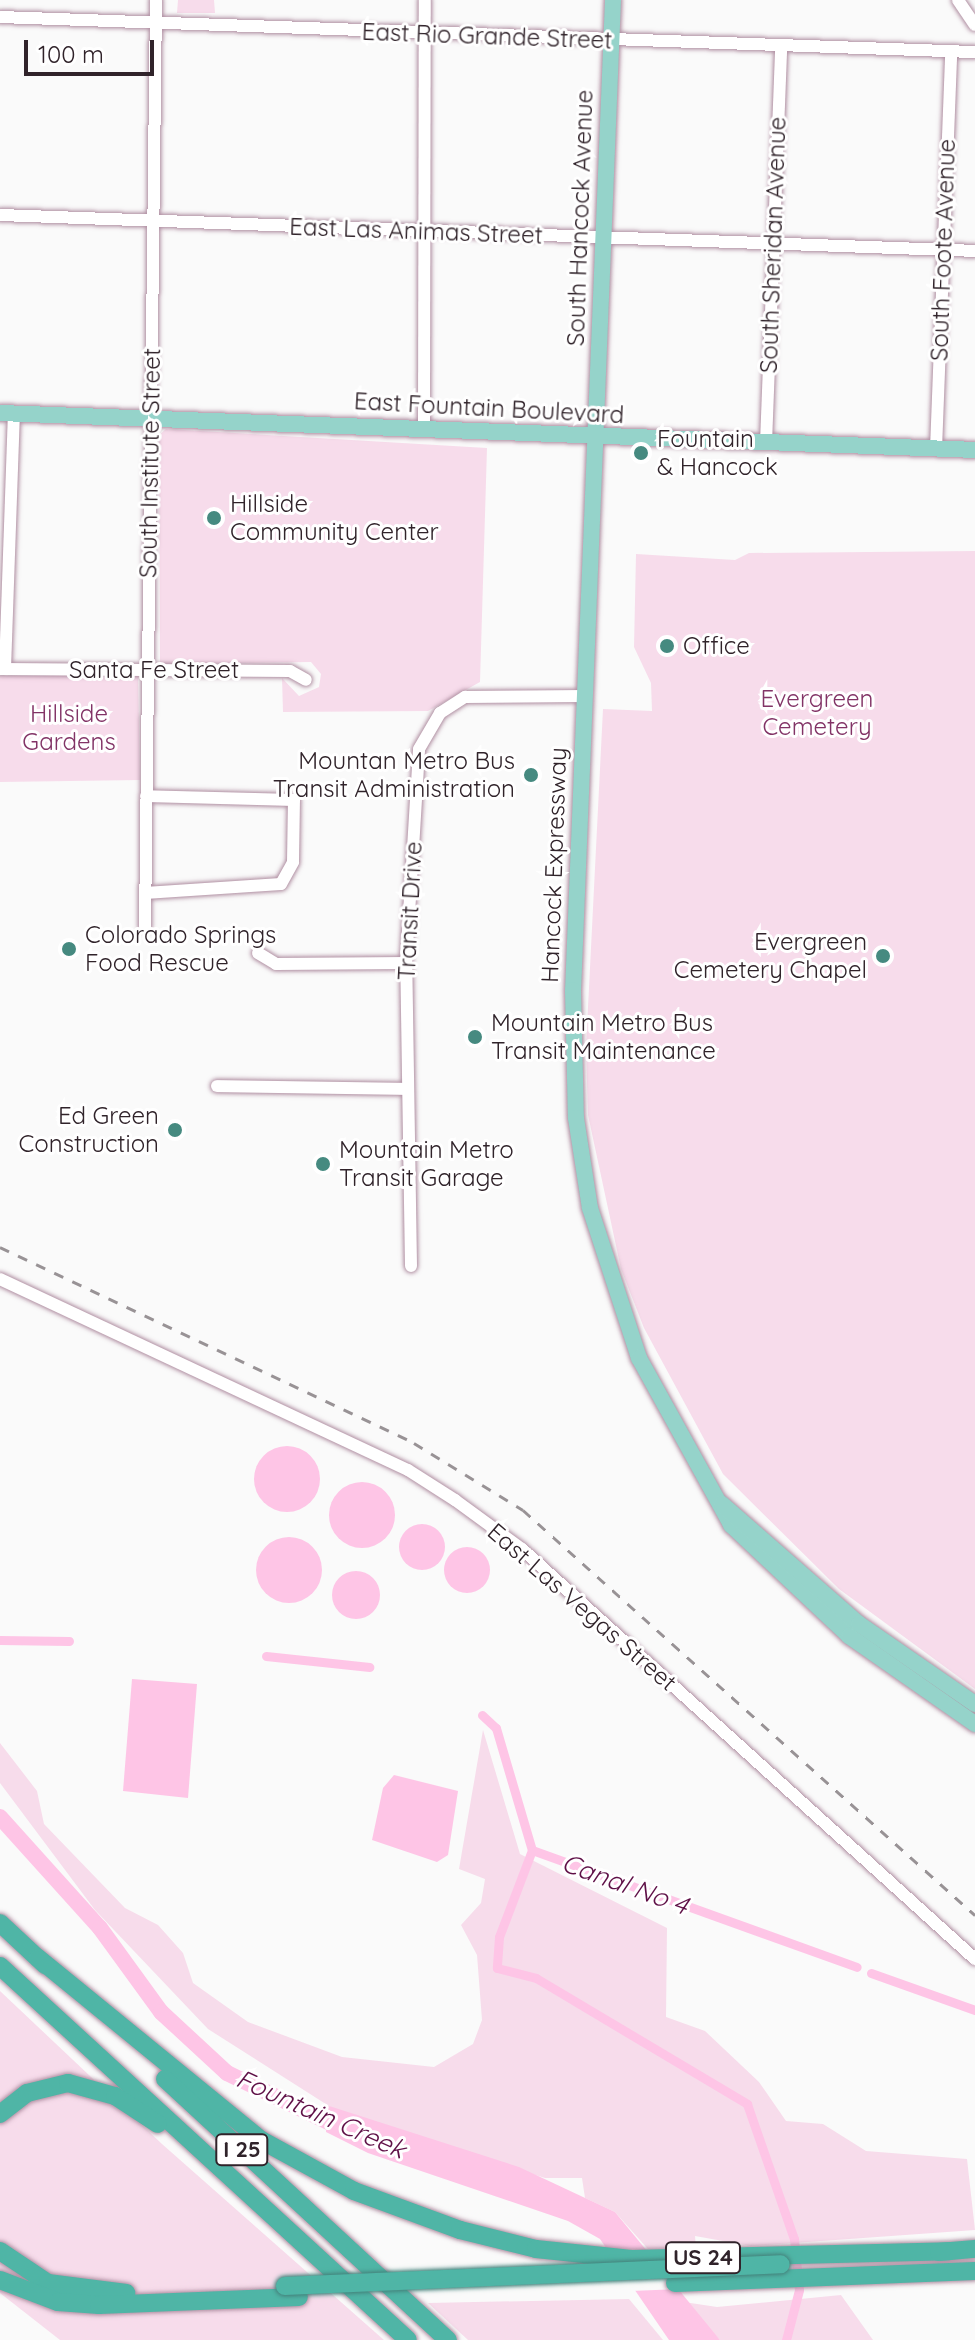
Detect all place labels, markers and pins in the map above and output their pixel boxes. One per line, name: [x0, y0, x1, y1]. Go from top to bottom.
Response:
place label: Fountain & Hancock: [657, 425, 778, 481]
marker: Fountain & Hancock: [632, 444, 650, 462]
place label: Hillside Community Center: [230, 490, 439, 546]
marker: Hillside Community Center: [205, 509, 223, 527]
place label: Office: [683, 632, 750, 660]
marker: Office: [658, 637, 676, 655]
place label: Mountan Metro Bus Transit Administration: [273, 747, 515, 803]
marker: Mountan Metro Bus Transit Administration: [522, 766, 540, 784]
place label: Colorado Springs Food Rescue: [85, 921, 276, 977]
place label: Evergreen Cemetery Chapel: [674, 928, 867, 984]
marker: Colorado Springs Food Rescue: [60, 940, 78, 958]
marker: Evergreen Cemetery Chapel: [874, 947, 892, 965]
place label: Mountain Metro Bus Transit Maintenance: [491, 1009, 716, 1065]
marker: Mountain Metro Bus Transit Maintenance: [466, 1028, 484, 1046]
place label: Ed Green Construction: [19, 1102, 159, 1158]
marker: Ed Green Construction: [166, 1121, 184, 1139]
place label: Mountain Metro Transit Garage: [339, 1136, 514, 1192]
marker: Mountain Metro Transit Garage: [314, 1155, 332, 1173]

